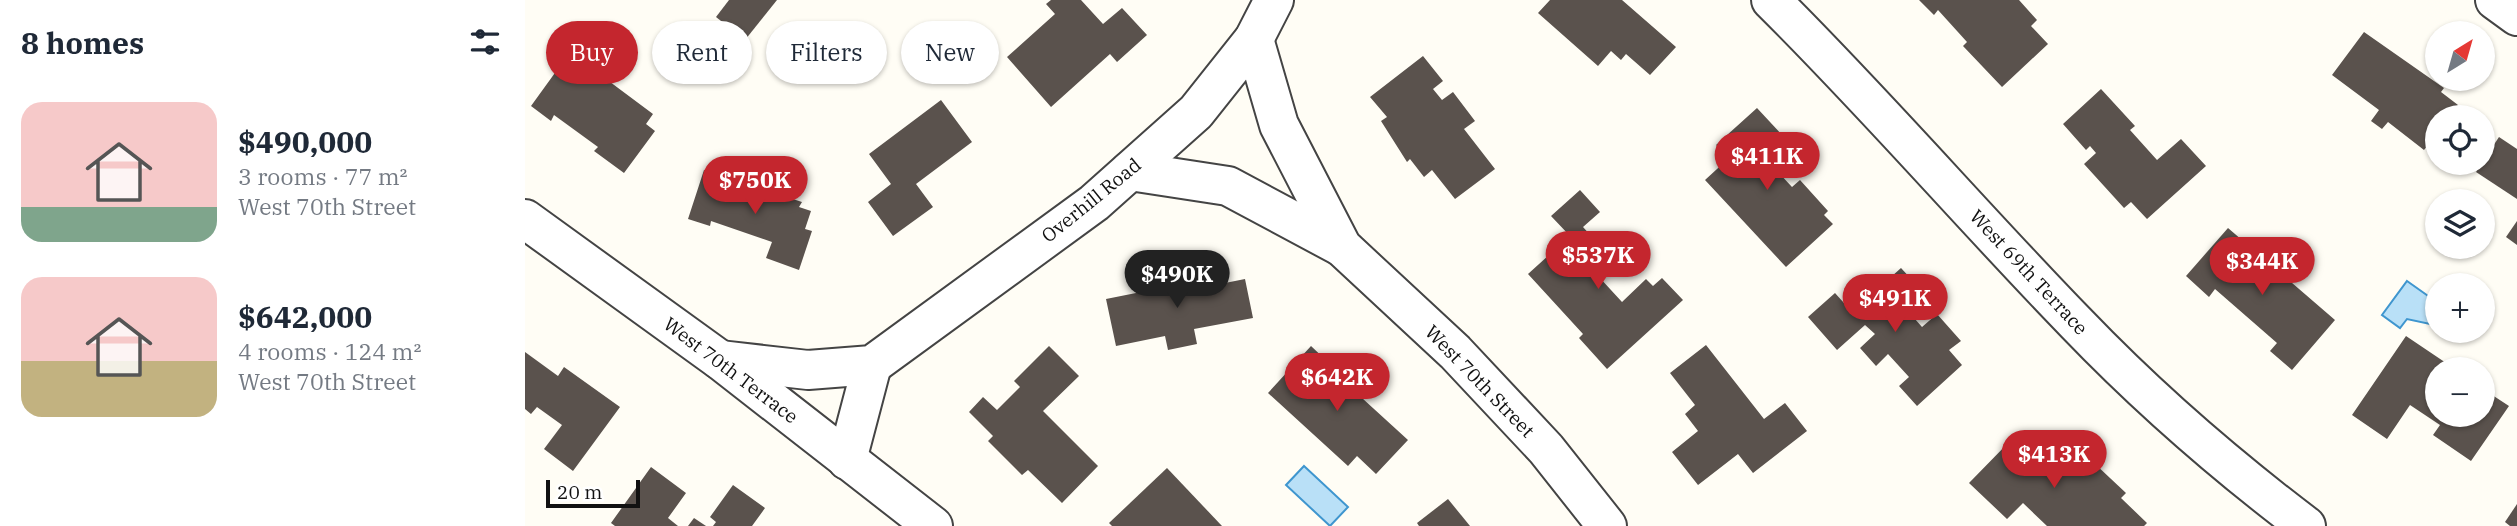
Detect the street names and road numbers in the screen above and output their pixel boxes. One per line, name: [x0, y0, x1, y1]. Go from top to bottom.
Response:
street label: Overhill Road: [1036, 152, 1146, 248]
street label: West 69th Terrace: [1965, 204, 2093, 340]
street label: West 70th Terrace: [659, 312, 803, 428]
street label: West 70th Street: [1420, 320, 1540, 442]

